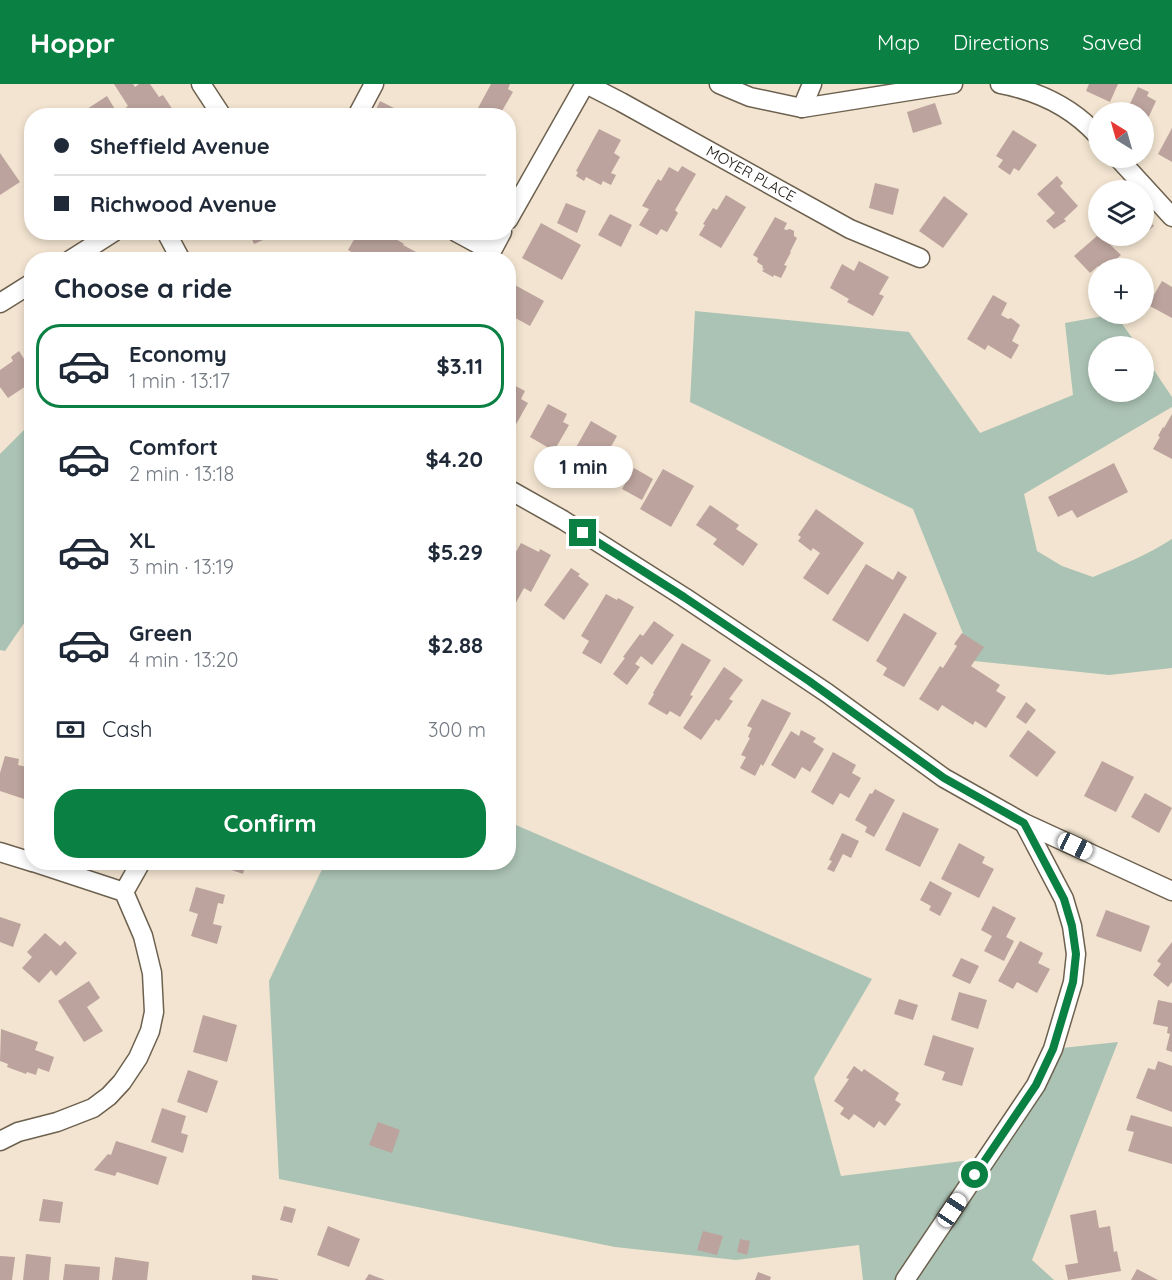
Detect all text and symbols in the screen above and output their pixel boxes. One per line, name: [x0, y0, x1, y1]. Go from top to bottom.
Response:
text: Hoppr: [30, 25, 115, 60]
text: Map: [877, 29, 920, 55]
text: Directions: [953, 29, 1049, 55]
text: Saved: [1082, 29, 1142, 55]
north arrow: [1088, 102, 1154, 168]
map controls: [1088, 102, 1154, 402]
text: Sheffield Avenue: [90, 132, 270, 160]
street label: MOYER PLACE: [703, 141, 799, 206]
button: layers: [1088, 180, 1154, 246]
text: Richwood Avenue: [90, 190, 277, 218]
button: +: [1088, 258, 1154, 324]
text: Choose a ride: [54, 271, 232, 305]
button: −: [1088, 336, 1154, 402]
icon: car: [57, 339, 111, 393]
text: Economy: [129, 340, 227, 368]
text: $3.11: [437, 352, 483, 380]
text: 1 min · 13:17: [129, 368, 230, 393]
icon: car: [57, 432, 111, 486]
text: Comfort: [129, 433, 218, 461]
text: $4.20: [425, 445, 483, 473]
callout: 1 min: [534, 446, 632, 488]
text: 1 min: [559, 454, 608, 479]
text: 2 min · 13:18: [129, 461, 234, 486]
route end: [569, 519, 596, 546]
icon: car: [57, 525, 111, 579]
text: XL: [129, 526, 156, 554]
text: $5.29: [428, 538, 483, 566]
text: 3 min · 13:19: [129, 554, 234, 579]
icon: car: [57, 618, 111, 672]
text: Green: [129, 619, 192, 647]
text: $2.88: [428, 631, 483, 659]
text: 4 min · 13:20: [129, 647, 239, 672]
icon: cash: [54, 713, 87, 746]
text: Cash: [102, 715, 153, 743]
text: 300 m: [428, 717, 486, 742]
button: Confirm: [54, 789, 486, 858]
car: [1055, 830, 1095, 862]
route start: [961, 1161, 988, 1188]
car: [934, 1190, 970, 1230]

